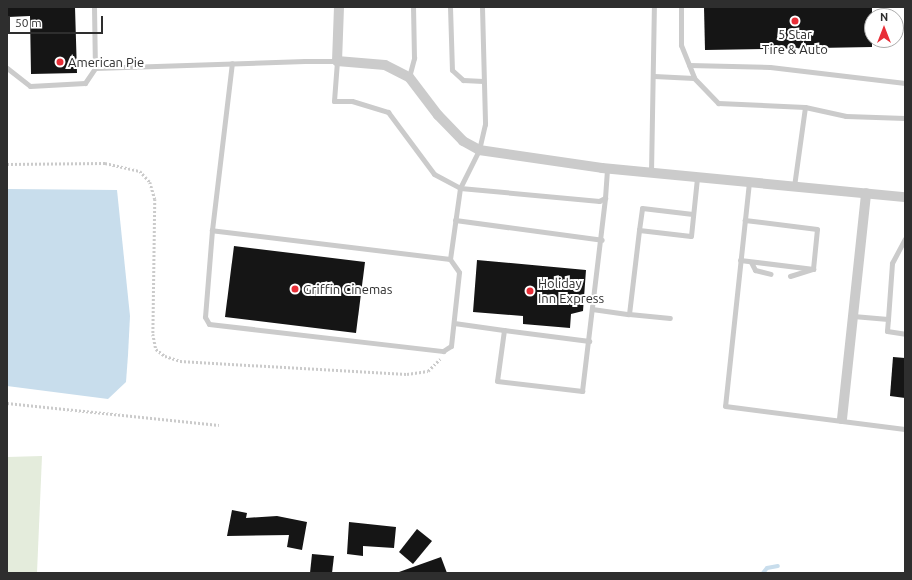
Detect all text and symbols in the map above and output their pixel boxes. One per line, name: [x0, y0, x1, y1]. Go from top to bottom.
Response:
scale bar: [10, 8, 105, 34]
north arrow: [864, 8, 904, 48]
text: N: [880, 11, 888, 23]
text: 50 m: [15, 16, 42, 29]
marker: 5 Star Tire & Auto: [790, 16, 800, 26]
place label: 5 Star Tire & Auto: [762, 27, 828, 58]
place label: American Pie: [68, 54, 144, 70]
marker: American Pie: [55, 57, 65, 67]
place label: Holiday Inn Express: [538, 276, 604, 307]
place label: Griffin Cinemas: [303, 281, 392, 297]
marker: Griffin Cinemas: [290, 284, 300, 294]
marker: Holiday Inn Express: [525, 286, 535, 296]

